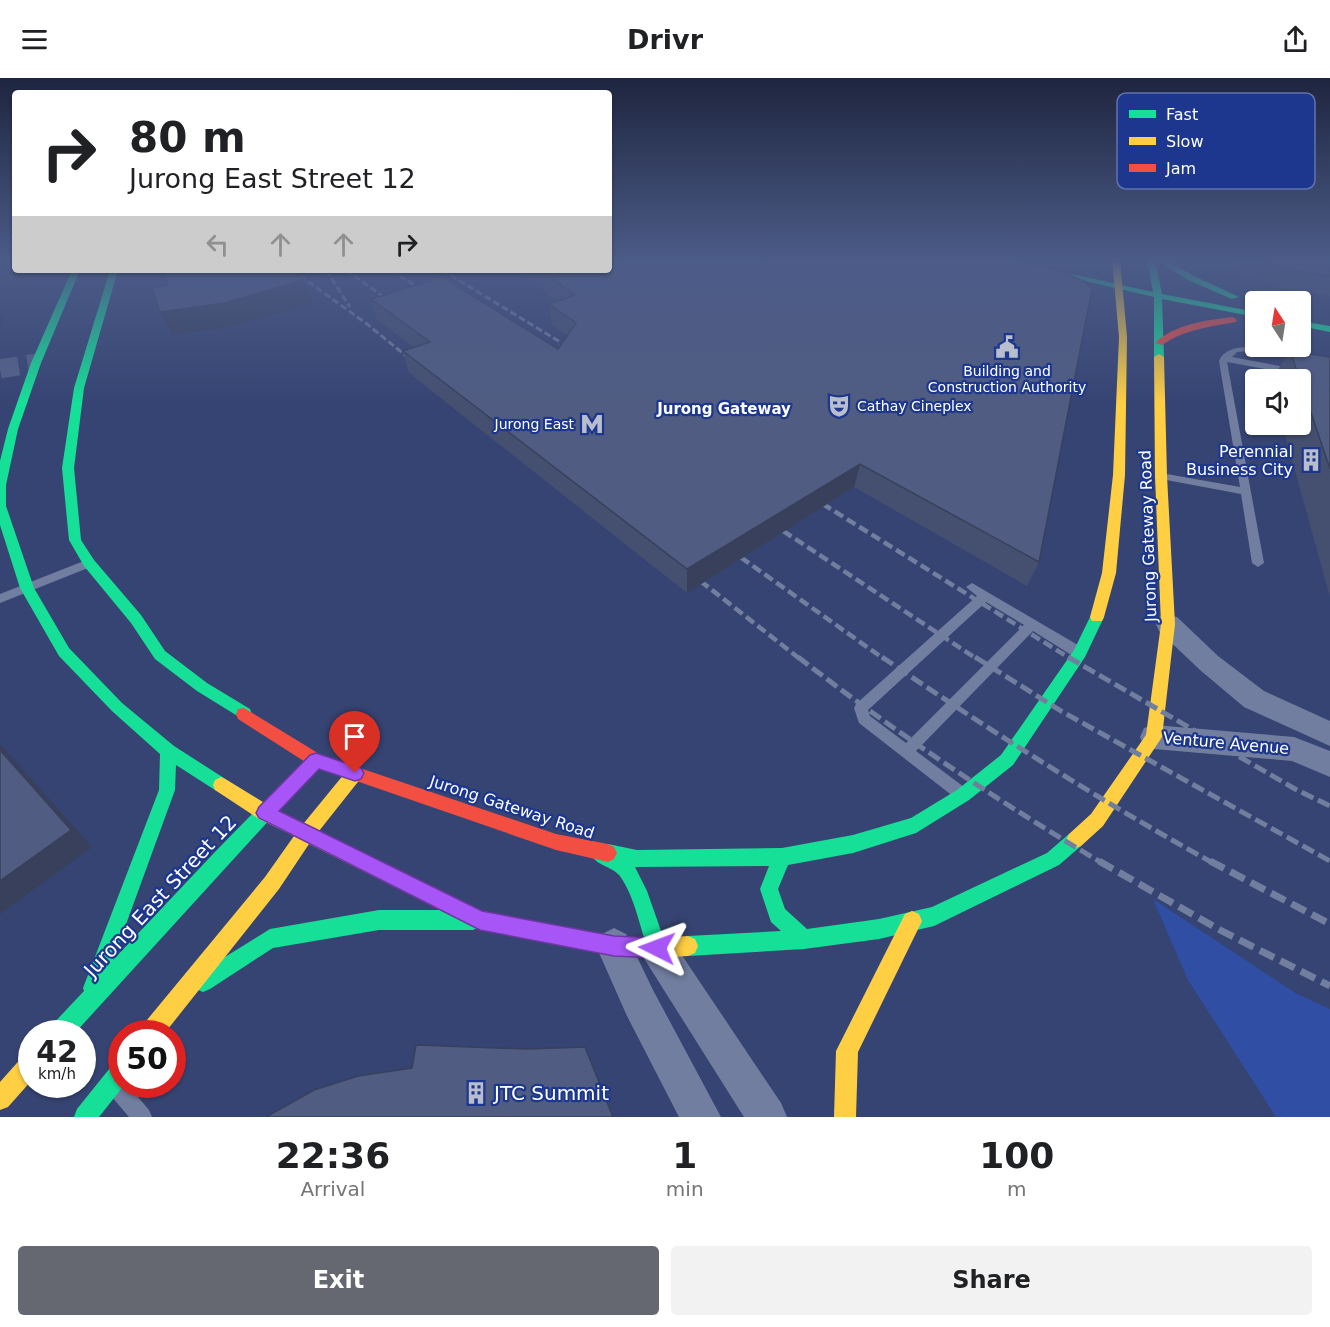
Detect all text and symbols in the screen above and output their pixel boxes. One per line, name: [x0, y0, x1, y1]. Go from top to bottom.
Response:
icon: menu: [18, 23, 51, 56]
icon: share: [1279, 23, 1312, 56]
text: Drivr: [627, 24, 703, 55]
legend: [1117, 93, 1315, 189]
text: Fast: [1166, 105, 1198, 124]
text: 80 m: [129, 113, 246, 162]
icon: right: [30, 114, 108, 192]
text: Slow: [1166, 132, 1203, 151]
text: Jam: [1165, 159, 1196, 178]
text: Jurong East Street 12: [129, 163, 416, 194]
icon: left: [201, 228, 234, 261]
icon: ahead: [264, 228, 297, 261]
icon: ahead: [327, 228, 360, 261]
icon: right: [390, 228, 423, 261]
north arrow: [1245, 291, 1311, 357]
map controls: [1245, 291, 1311, 435]
public building icon: Building and Construction Authority: [994, 334, 1020, 360]
place label: Building and Construction Authority: [928, 363, 1086, 395]
button: sound: [1245, 369, 1311, 435]
theatre icon: Cathay Cineplex: [826, 393, 852, 419]
place label: Cathay Cineplex: [857, 398, 972, 414]
district label: Jurong Gateway: [656, 400, 791, 418]
metro station icon: Jurong East: [579, 411, 605, 437]
place label: Jurong East: [494, 416, 575, 432]
place label: Perennial Business City: [1186, 442, 1293, 479]
building icon: Perennial Business City: [1298, 447, 1324, 473]
street label: Jurong Gateway Road: [1136, 450, 1161, 623]
pin: [329, 711, 380, 773]
icon: arrive: [338, 720, 371, 753]
street label: Venture Avenue: [1162, 728, 1290, 758]
street label: Jurong Gateway Road: [426, 771, 597, 843]
street label: Jurong East Street 12: [77, 810, 241, 983]
position arrow: [625, 916, 689, 980]
speed limit sign: 50: [108, 1020, 186, 1098]
text: 42: [36, 1034, 78, 1069]
text: km/h: [38, 1065, 76, 1083]
building icon: JTC Summit: [463, 1080, 489, 1106]
place label: JTC Summit: [492, 1081, 609, 1105]
text: 22:36: [276, 1135, 390, 1176]
text: 1: [672, 1135, 697, 1176]
text: 100: [979, 1135, 1054, 1176]
text: Arrival: [300, 1177, 365, 1201]
text: min: [666, 1177, 704, 1201]
text: m: [1007, 1177, 1027, 1201]
button: Exit: [18, 1246, 659, 1315]
button: Share: [671, 1246, 1312, 1315]

